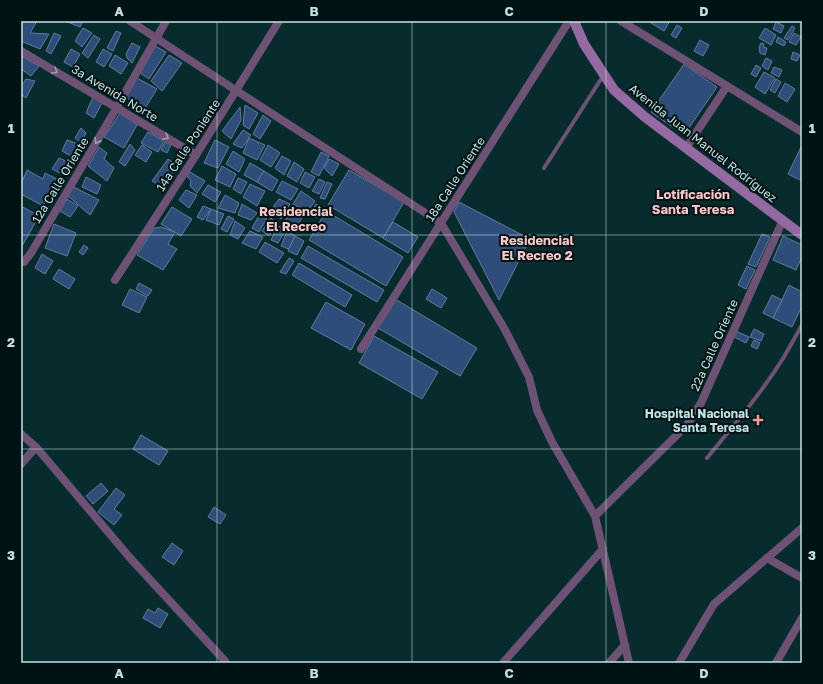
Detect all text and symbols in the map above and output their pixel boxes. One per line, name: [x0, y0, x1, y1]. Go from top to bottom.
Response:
text: A: [114, 3, 124, 19]
text: B: [309, 3, 319, 19]
text: C: [504, 3, 514, 19]
text: D: [699, 3, 709, 19]
street label: 3a Avenida Norte: [69, 61, 161, 125]
one-way arrow: [51, 66, 58, 73]
street label: Avenida Juan Manuel Rodríguez: [626, 81, 780, 205]
street label: 14a Calle Poniente: [153, 96, 223, 194]
text: 1: [8, 120, 15, 136]
text: 1: [809, 120, 816, 136]
one-way arrow: [162, 133, 169, 140]
street label: 12a Calle Oriente: [28, 134, 92, 226]
street label: 18a Calle Oriente: [422, 134, 488, 224]
one-way arrow: [94, 137, 102, 144]
district label: Lotificación Santa Teresa: [652, 186, 735, 217]
district label: Residencial El Recreo: [259, 203, 334, 234]
district label: Residencial El Recreo 2: [500, 232, 575, 263]
street label: 22a Calle Oriente: [687, 297, 741, 393]
text: 2: [7, 334, 15, 350]
text: 2: [808, 334, 816, 350]
place label: Hospital Nacional Santa Teresa: [645, 406, 749, 435]
marker: Hospital Nacional Santa Teresa: [752, 414, 764, 426]
text: 3: [7, 547, 15, 563]
text: 3: [808, 547, 816, 563]
text: A: [114, 665, 124, 681]
text: B: [309, 665, 319, 681]
text: C: [504, 665, 514, 681]
text: D: [699, 665, 709, 681]

